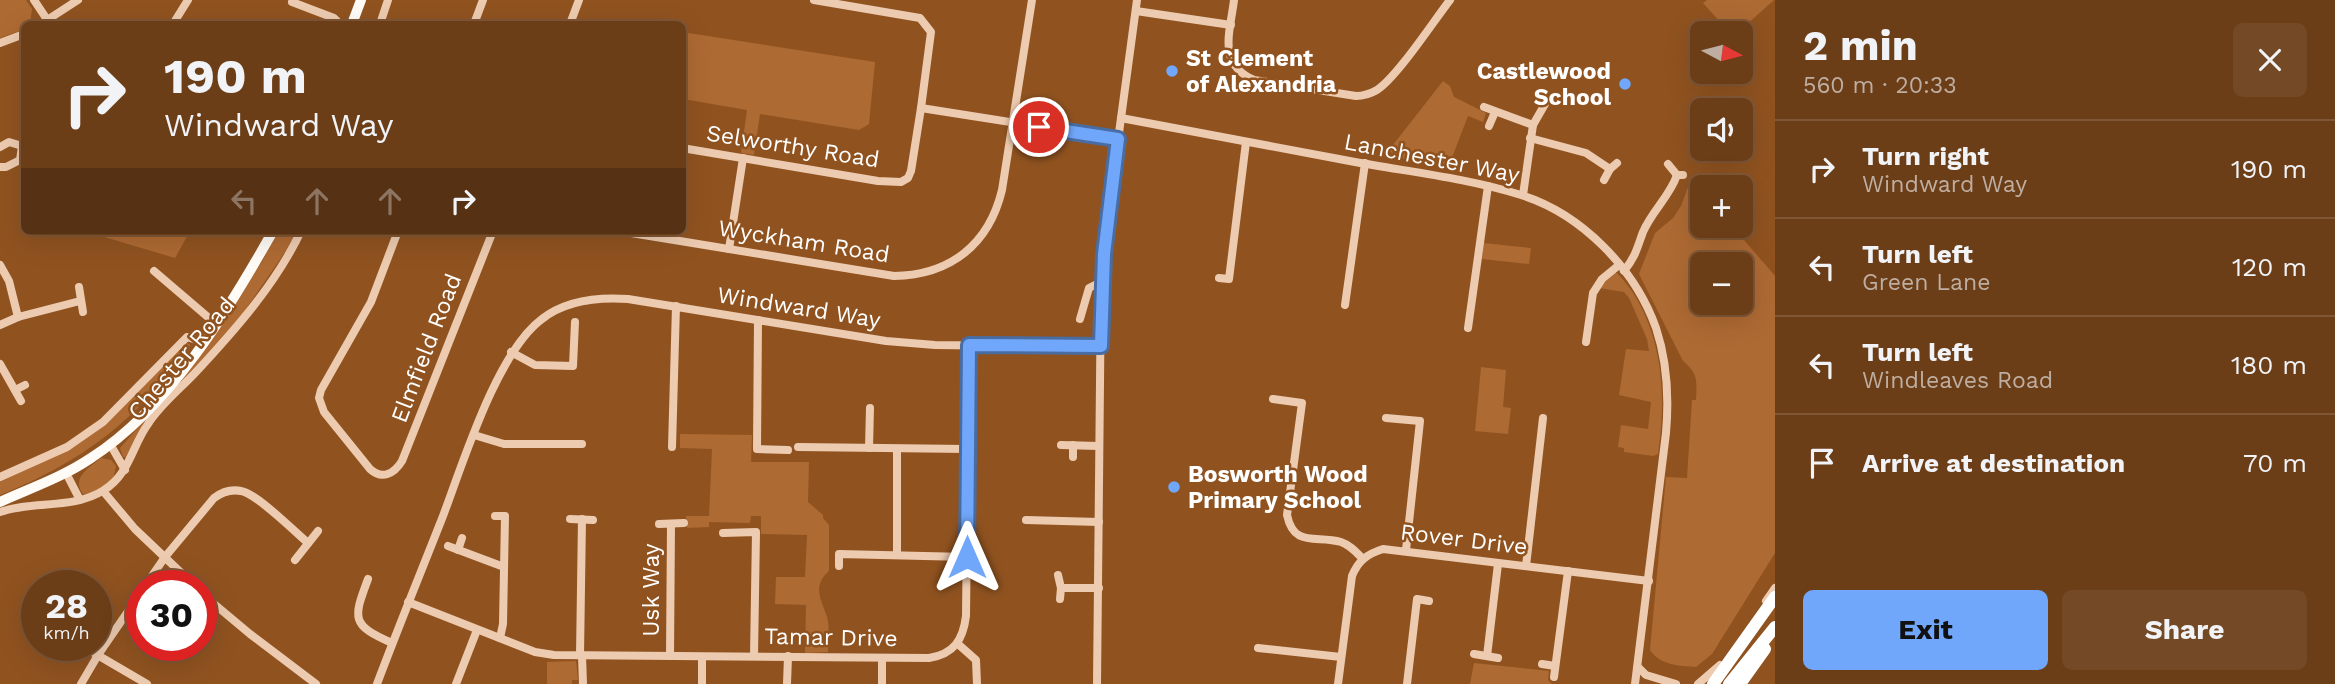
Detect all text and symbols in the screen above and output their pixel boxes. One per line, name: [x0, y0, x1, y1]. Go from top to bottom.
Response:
north arrow: [1690, 21, 1754, 84]
map controls: [1690, 21, 1753, 315]
text: 2 min: [1803, 21, 1918, 70]
button: close: [2233, 23, 2307, 97]
place label: St Clement of Alexandria: [1186, 45, 1337, 98]
text: 190 m: [164, 47, 307, 105]
icon: right: [49, 49, 140, 140]
place label: Castlewood School: [1477, 58, 1611, 111]
marker: St Clement of Alexandria: [1164, 63, 1180, 79]
text: 560 m · 20:33: [1803, 72, 1957, 99]
marker: Castlewood School: [1617, 76, 1633, 92]
pin: [1009, 97, 1069, 157]
button: sound: [1690, 98, 1753, 161]
text: Windward Way: [164, 106, 394, 144]
icon: arrive: [1020, 108, 1058, 146]
street label: Selworthy Road: [704, 119, 881, 174]
street label: Lanchester Way: [1342, 128, 1522, 189]
text: Turn right: [1862, 141, 1989, 171]
icon: right: [1803, 150, 1841, 188]
text: 190 m: [2231, 154, 2307, 184]
text: Windward Way: [1862, 171, 2027, 198]
button: +: [1690, 175, 1753, 238]
icon: left: [225, 182, 263, 220]
icon: ahead: [298, 182, 336, 220]
icon: ahead: [371, 182, 409, 220]
icon: right: [444, 182, 482, 220]
street label: Wyckham Road: [716, 215, 891, 268]
text: Turn left: [1862, 239, 1973, 269]
icon: left: [1803, 248, 1841, 286]
button: −: [1690, 252, 1753, 315]
text: 120 m: [2232, 252, 2307, 282]
text: Green Lane: [1862, 269, 1991, 296]
street label: Elmfield Road: [386, 270, 467, 426]
street label: Windward Way: [715, 281, 883, 334]
street label: Chester Road: [122, 292, 240, 425]
text: Turn left: [1862, 337, 1973, 367]
icon: left: [1803, 346, 1841, 384]
text: 180 m: [2231, 350, 2307, 380]
text: Windleaves Road: [1862, 367, 2053, 394]
icon: arrive: [1803, 444, 1841, 482]
text: Arrive at destination: [1862, 448, 2125, 478]
text: 70 m: [2243, 448, 2307, 478]
place label: Bosworth Wood Primary School: [1188, 461, 1368, 514]
marker: Bosworth Wood Primary School: [1166, 479, 1182, 495]
street label: Rover Drive: [1399, 518, 1529, 561]
position arrow: [930, 520, 1004, 594]
street label: Usk Way: [638, 543, 665, 637]
speed limit sign: 30: [126, 570, 217, 661]
text: 28: [45, 585, 88, 627]
button: Exit: [1803, 590, 2048, 670]
button: Share: [2062, 590, 2307, 670]
text: km/h: [43, 622, 90, 643]
street label: Tamar Drive: [764, 623, 898, 652]

